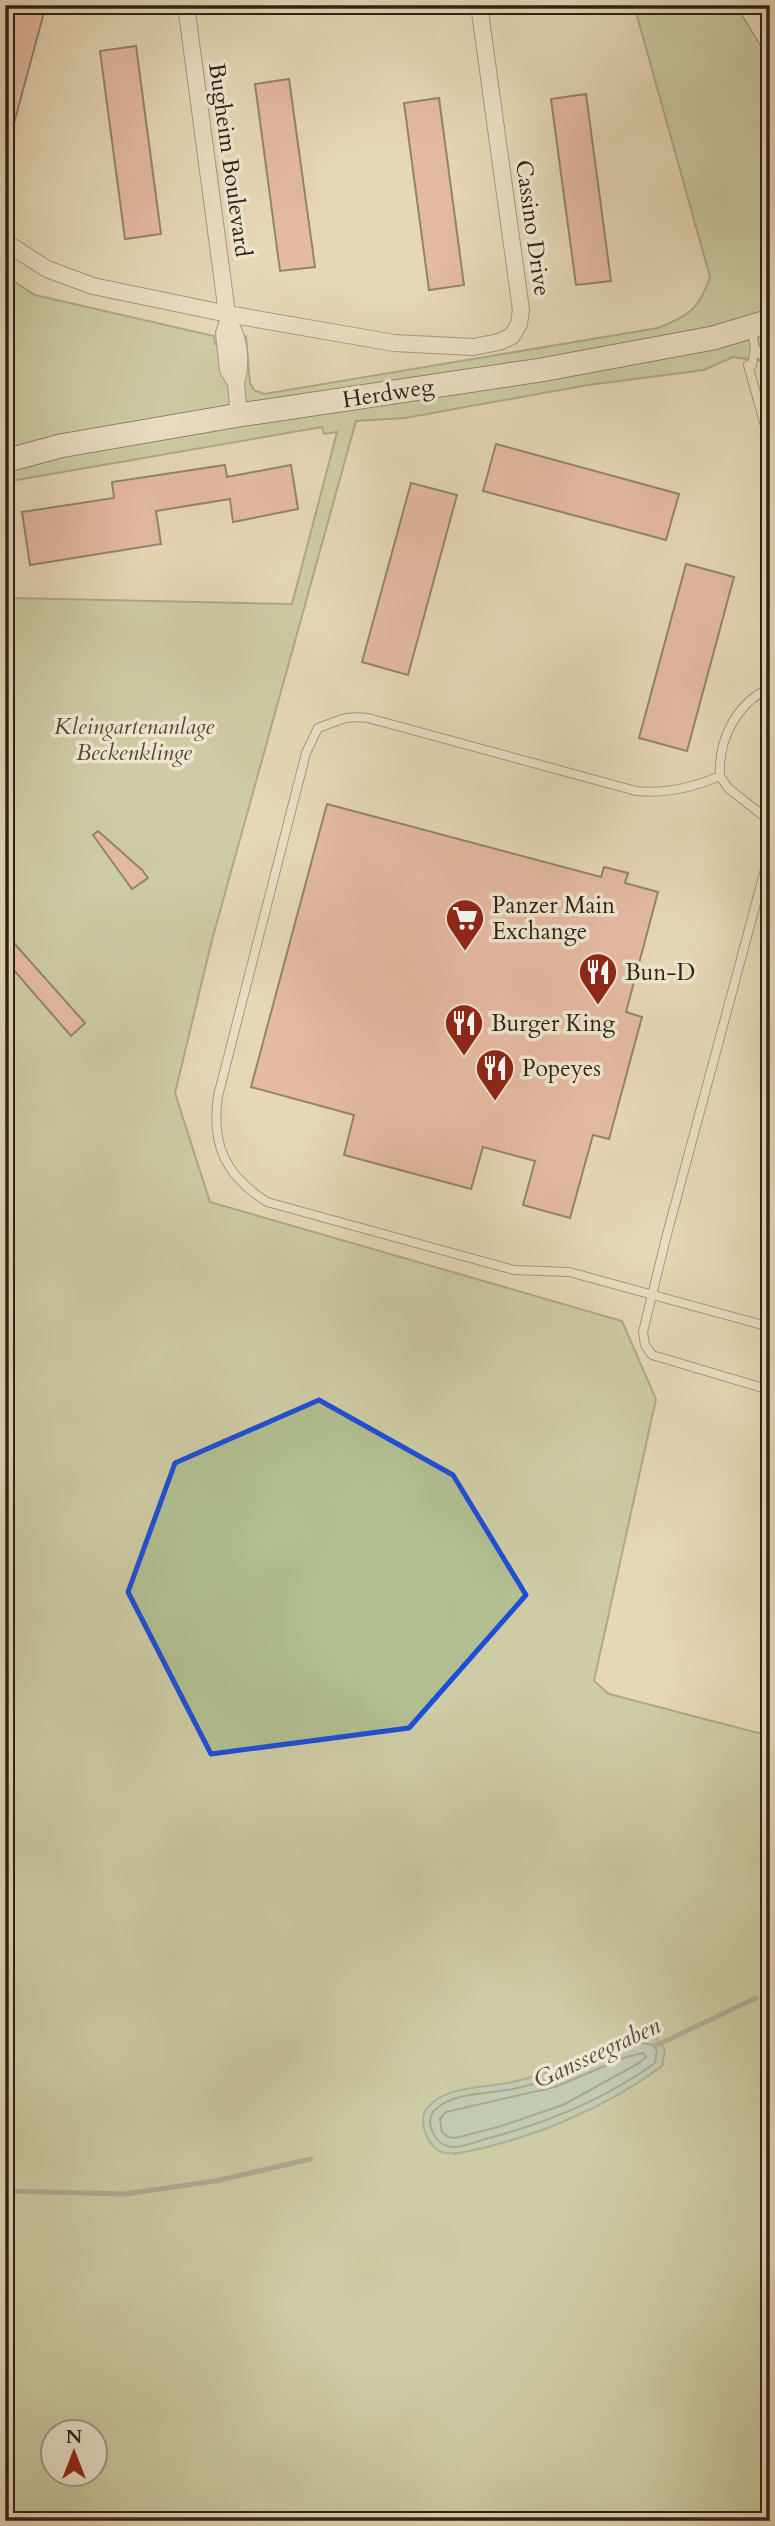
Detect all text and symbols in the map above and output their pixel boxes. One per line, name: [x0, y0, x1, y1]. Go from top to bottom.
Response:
street label: Bugheim Boulevard: [201, 61, 259, 260]
street label: Cassino Drive: [508, 158, 558, 298]
street label: Herdweg: [340, 370, 436, 416]
park label: Kleingartenanlage Beckenklinge: [54, 711, 214, 768]
place label: Panzer Main Exchange: [492, 890, 615, 947]
supermarket icon: Panzer Main Exchange: [444, 897, 486, 952]
restaurant icon: Bun-D: [577, 951, 619, 1006]
place label: Bun-D: [625, 957, 695, 988]
restaurant icon: Burger King: [443, 1002, 485, 1057]
place label: Burger King: [491, 1008, 615, 1039]
restaurant icon: Popeyes: [474, 1047, 516, 1102]
place label: Popeyes: [522, 1053, 601, 1084]
water label: Gansseegraben: [528, 2009, 666, 2097]
north arrow: [38, 2418, 108, 2488]
text: N: [66, 2424, 83, 2450]

